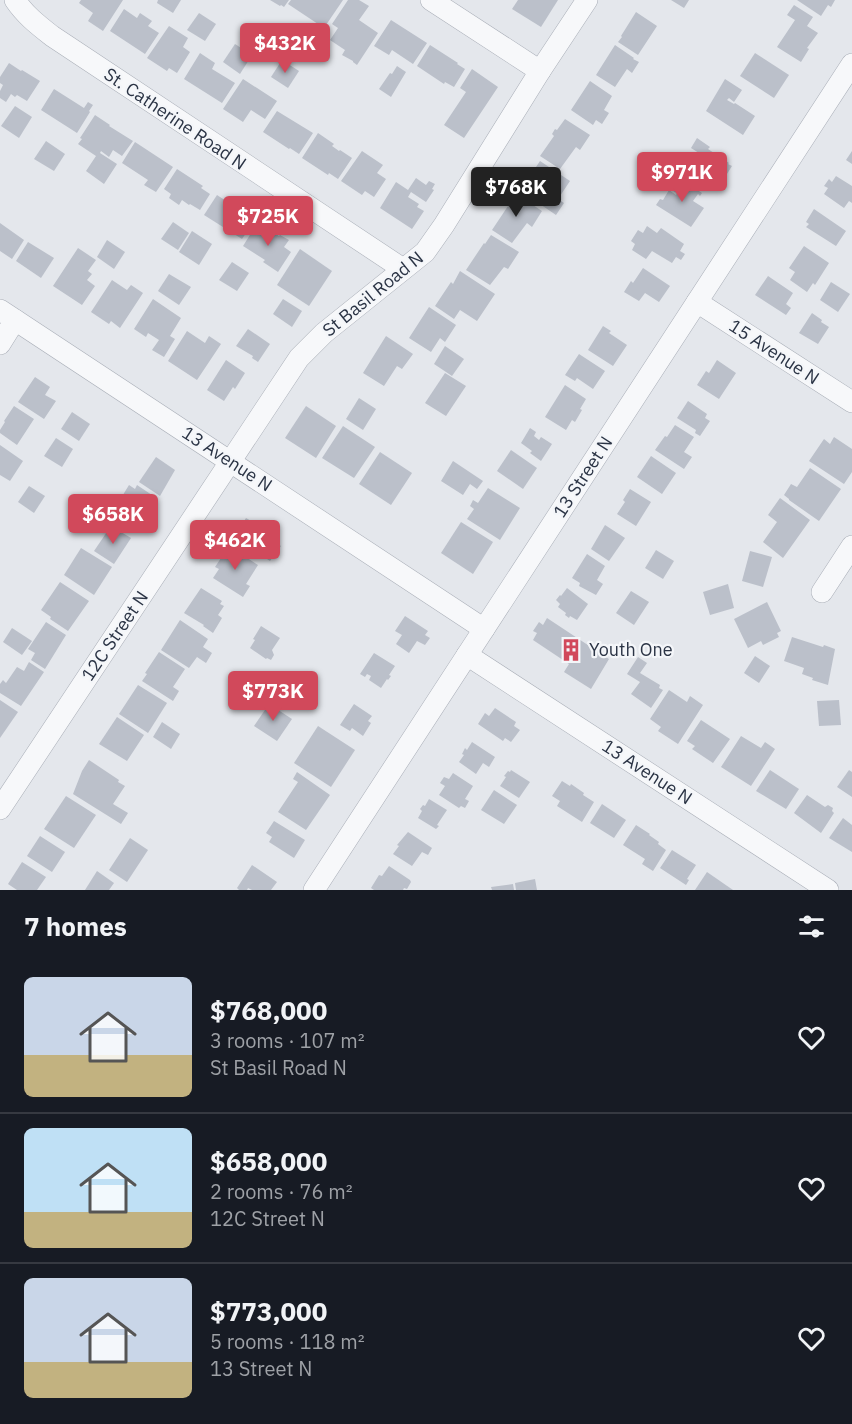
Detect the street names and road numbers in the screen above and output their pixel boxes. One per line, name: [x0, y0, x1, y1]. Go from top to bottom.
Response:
street label: St. Catherine Road N: [100, 62, 251, 175]
street label: St Basil Road N: [318, 246, 428, 341]
street label: 15 Avenue N: [725, 314, 824, 389]
street label: 13 Avenue N: [178, 421, 277, 496]
street label: 13 Street N: [548, 432, 617, 522]
street label: 12C Street N: [76, 586, 153, 685]
street label: 13 Avenue N: [598, 734, 697, 809]

